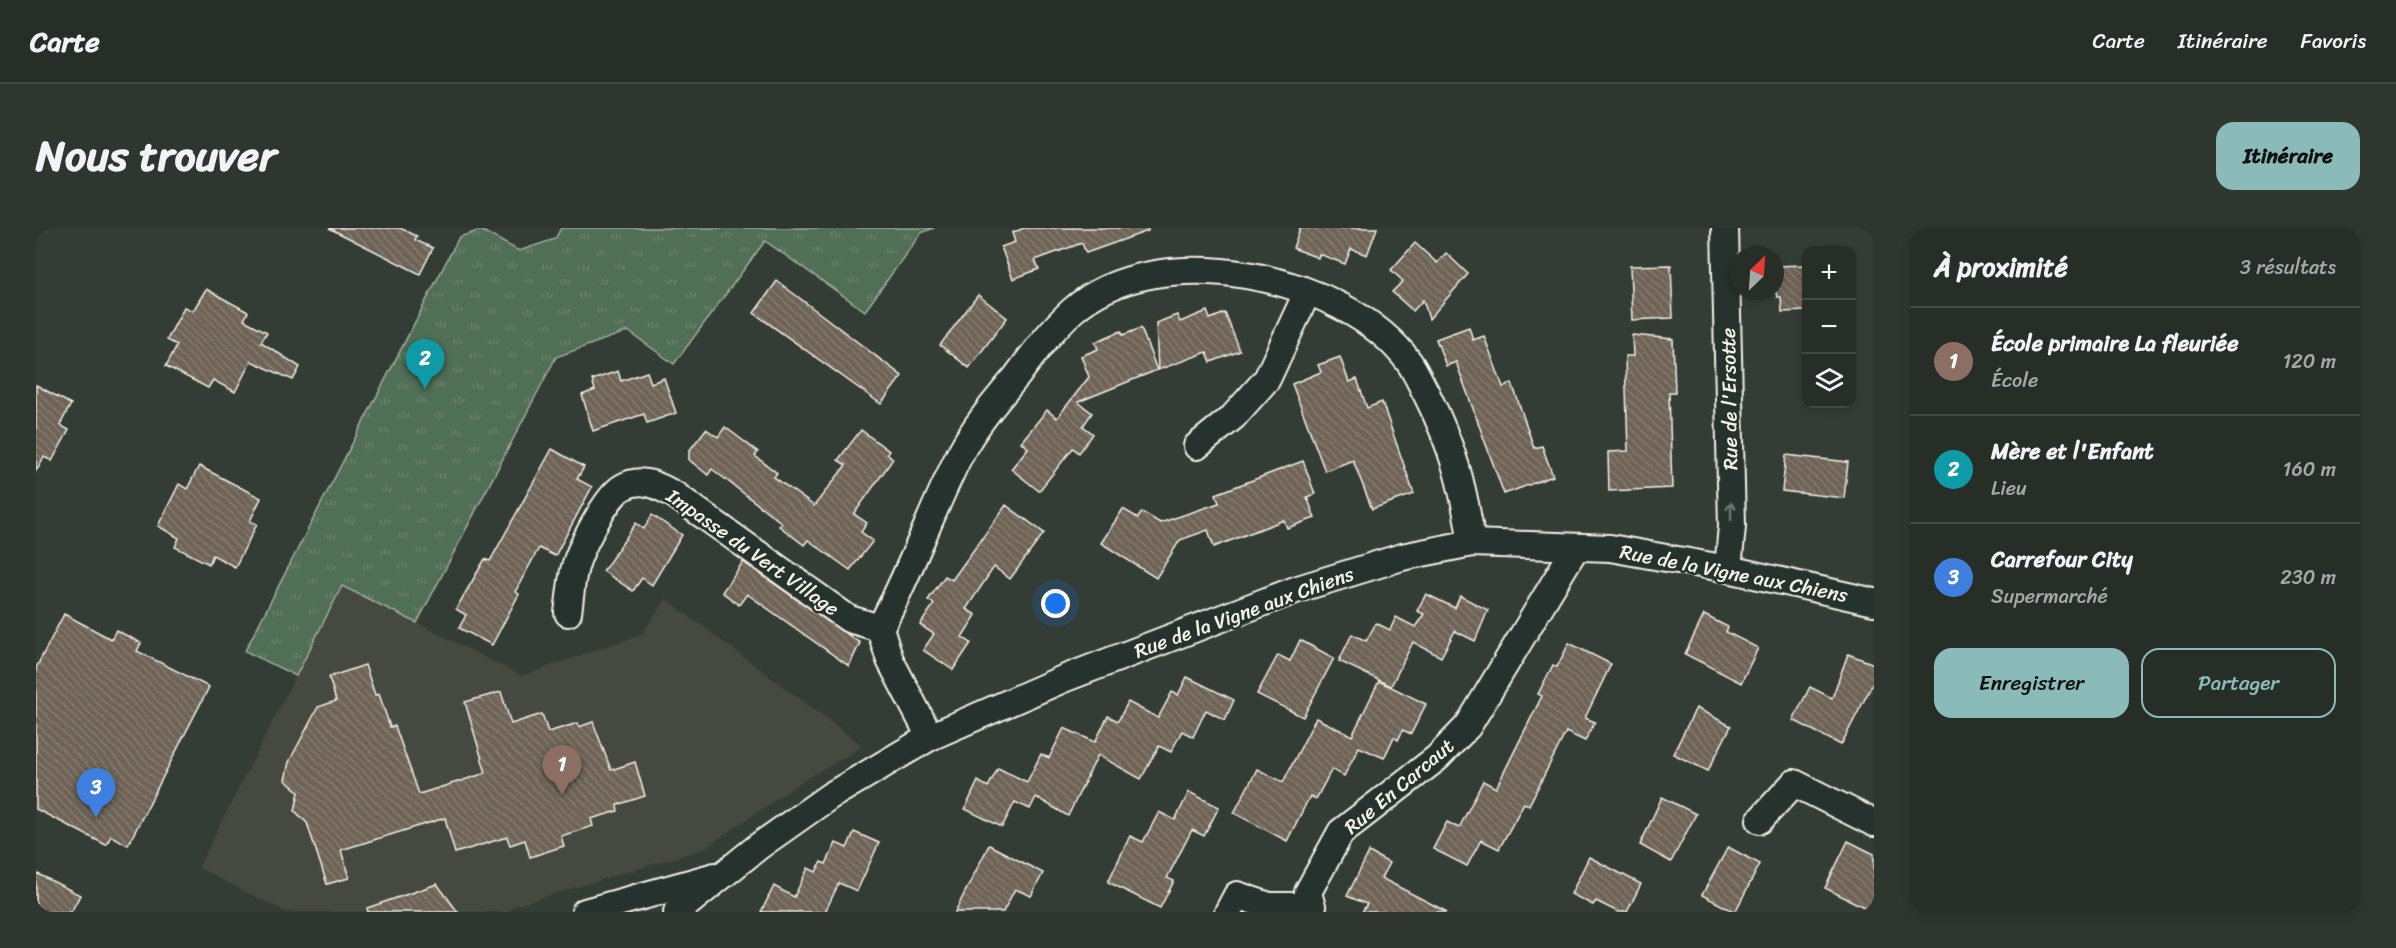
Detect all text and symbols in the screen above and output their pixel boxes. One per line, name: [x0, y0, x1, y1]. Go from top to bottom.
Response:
text: Carte: [30, 17, 100, 66]
text: Carte: [2093, 22, 2145, 60]
text: Itinéraire: [2178, 22, 2268, 60]
text: Favoris: [2301, 22, 2366, 60]
text: Nous trouver: [36, 119, 276, 193]
button: Itinéraire: [2216, 122, 2360, 190]
text: À proximité: [1934, 244, 2068, 290]
north arrow: [1730, 246, 1784, 300]
map controls: [1802, 246, 1856, 408]
button: +: [1802, 246, 1856, 300]
text: 3 résultats: [2240, 250, 2336, 285]
button: −: [1802, 300, 1856, 354]
text: École primaire La fleuriée: [1991, 324, 2238, 363]
street label: Rue de l'Ersotte: [1711, 328, 1748, 470]
pin: 2: [406, 340, 444, 389]
text: 1: [1949, 344, 1958, 379]
text: 120 m: [2283, 344, 2336, 379]
button: layers: [1802, 354, 1856, 408]
text: École: [1991, 363, 2038, 398]
text: Mère et l'Enfant: [1991, 432, 2154, 471]
text: 2: [1948, 452, 1959, 487]
text: 160 m: [2283, 452, 2336, 487]
text: Lieu: [1991, 471, 2027, 506]
street label: Impasse du Vert Village: [658, 479, 847, 626]
one-way arrow: [1726, 501, 1737, 521]
street label: Rue de la Vigne aux Chiens: [1617, 534, 1852, 613]
text: Carrefour City: [1991, 540, 2133, 579]
street label: Rue de la Vigne aux Chiens: [1129, 556, 1360, 669]
text: 3: [1948, 560, 1959, 595]
text: 230 m: [2280, 560, 2336, 595]
text: Supermarché: [1991, 579, 2108, 614]
your location: [1041, 589, 1070, 618]
button: Enregistrer: [1934, 648, 2129, 718]
button: Partager: [2141, 648, 2336, 718]
street label: Rue En Carcaut: [1336, 729, 1463, 843]
pin: 1: [542, 746, 582, 795]
pin: 3: [76, 768, 116, 818]

